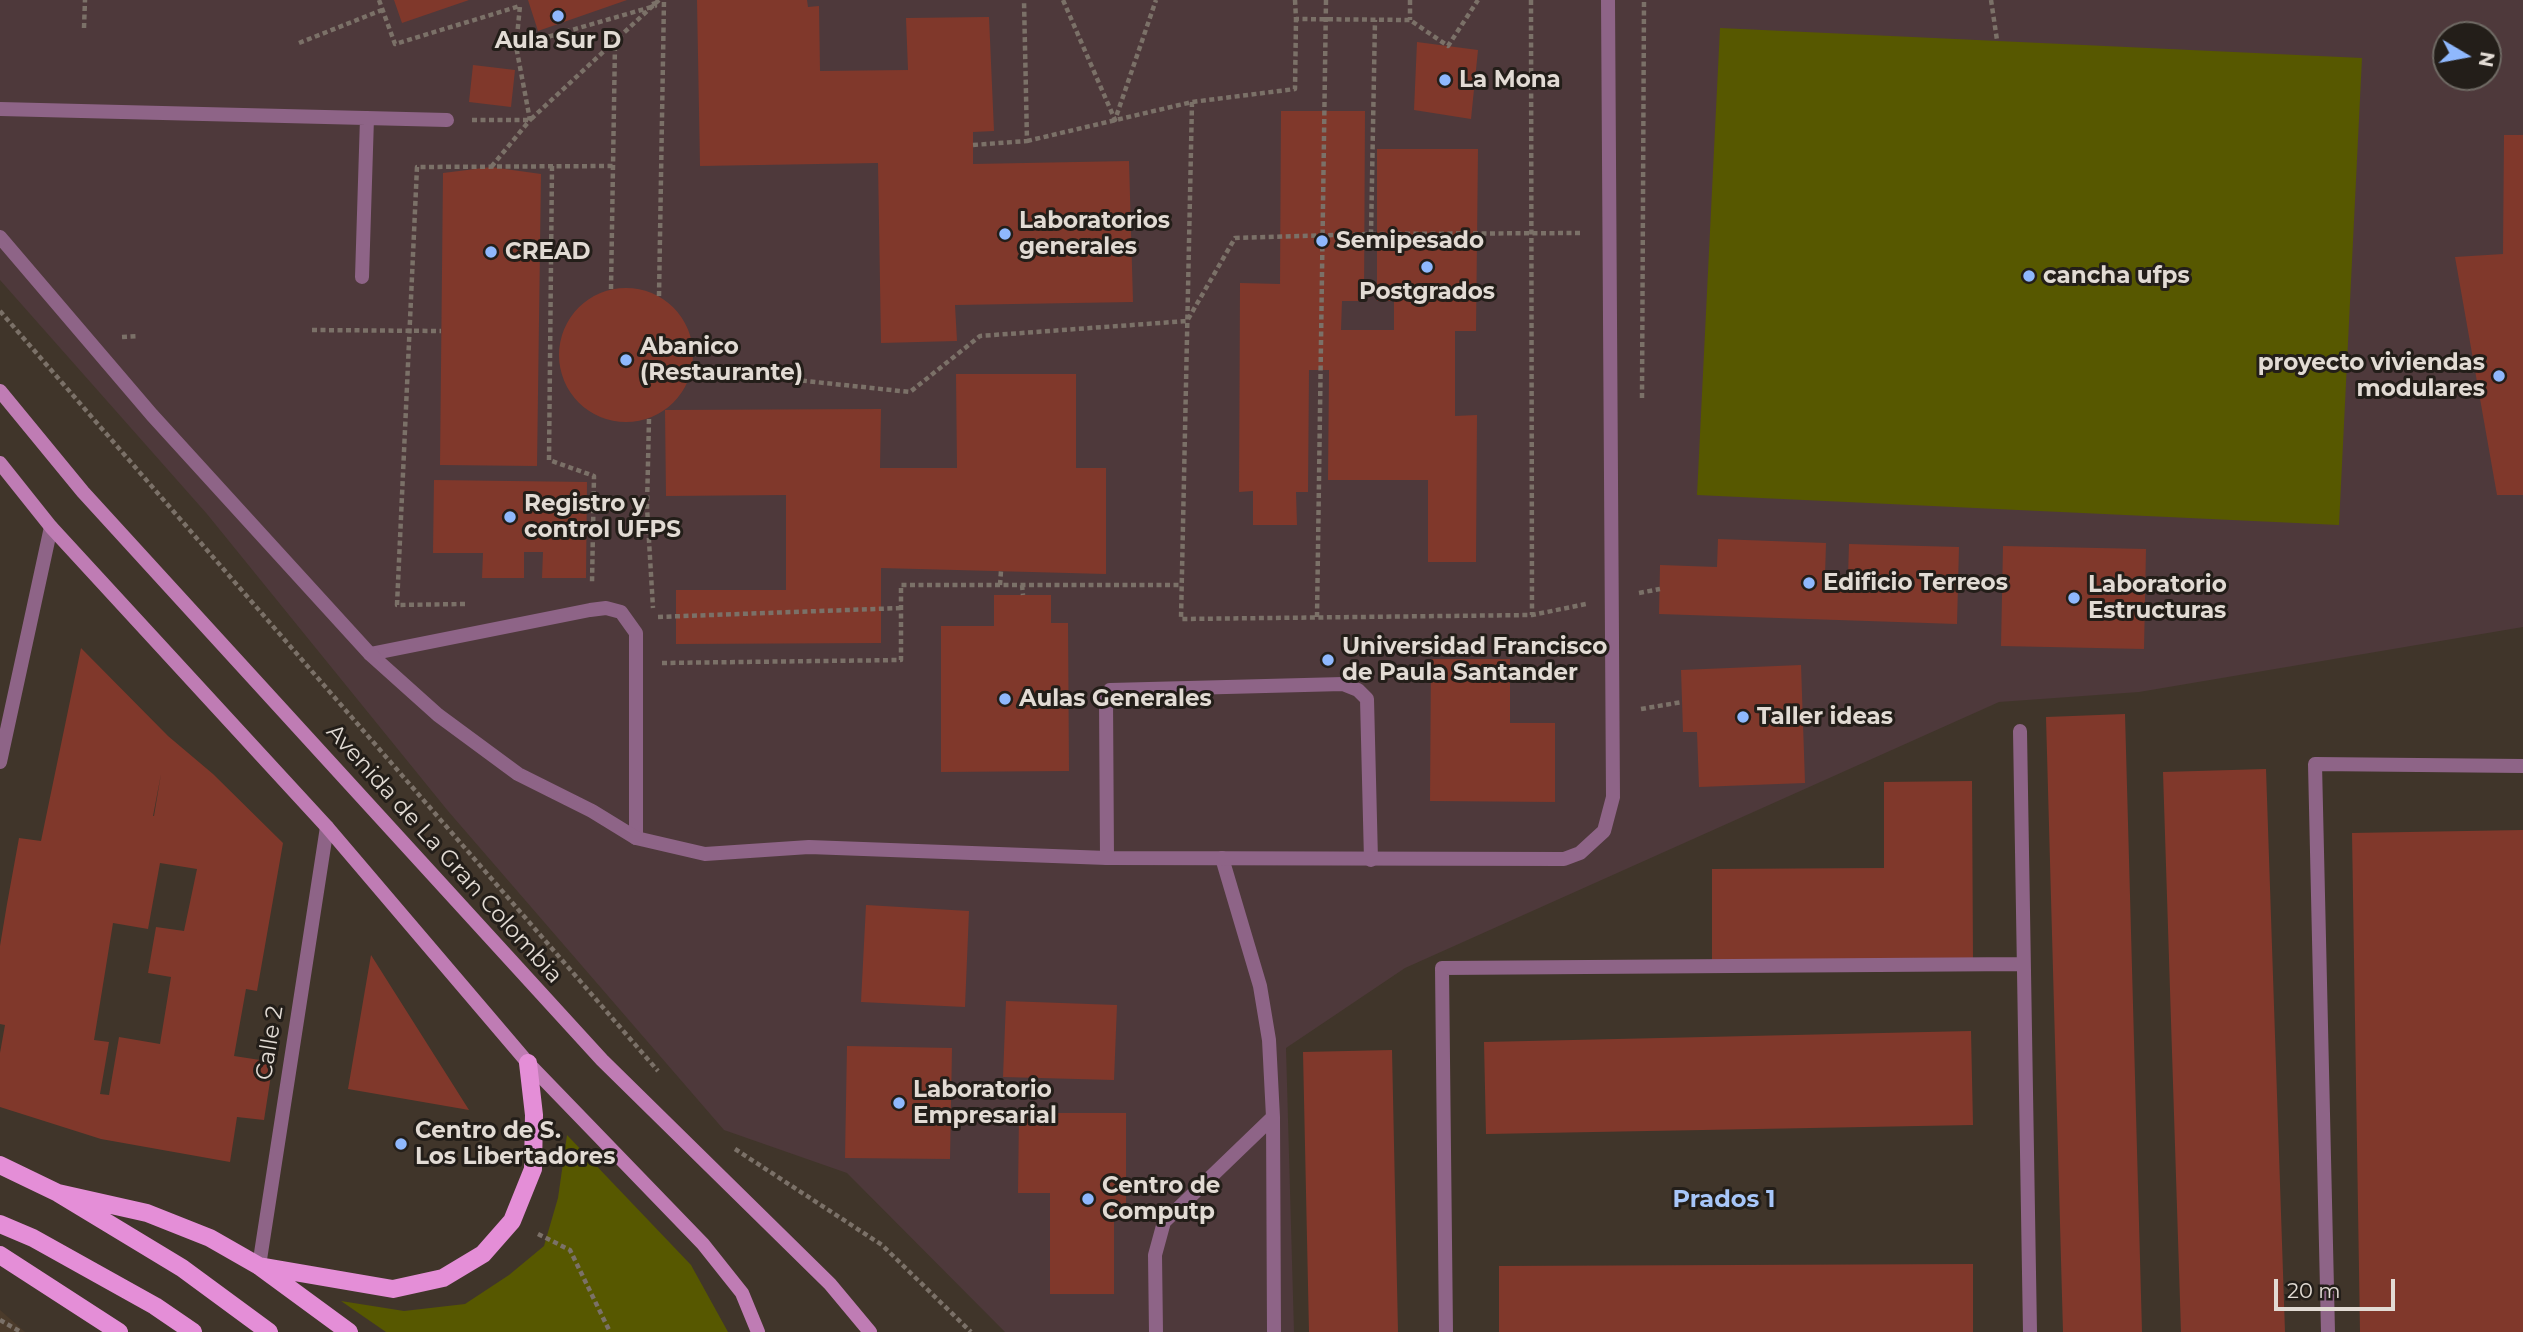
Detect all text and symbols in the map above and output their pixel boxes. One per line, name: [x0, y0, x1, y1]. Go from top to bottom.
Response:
marker: Aula Sur D: [550, 8, 566, 24]
north arrow: [2432, 21, 2502, 91]
place label: Aula Sur D: [495, 27, 621, 55]
text: N: [2474, 50, 2499, 69]
place label: La Mona: [1459, 66, 1561, 94]
marker: La Mona: [1437, 72, 1453, 88]
place label: Laboratorios generales: [1019, 207, 1170, 261]
marker: Laboratorios generales: [997, 226, 1013, 242]
place label: Semipesado: [1336, 227, 1484, 255]
marker: Semipesado: [1314, 233, 1330, 249]
place label: CREAD: [505, 238, 591, 266]
marker: CREAD: [483, 244, 499, 260]
marker: Postgrados: [1419, 259, 1435, 275]
place label: cancha ufps: [2043, 262, 2190, 290]
marker: cancha ufps: [2021, 268, 2037, 284]
place label: Postgrados: [1359, 278, 1495, 306]
place label: Abanico (Restaurante): [640, 333, 803, 387]
place label: proyecto viviendas modulares: [2258, 349, 2485, 403]
marker: Abanico (Restaurante): [618, 352, 634, 368]
marker: proyecto viviendas modulares: [2491, 368, 2507, 384]
place label: Registro y control UFPS: [524, 490, 681, 544]
marker: Registro y control UFPS: [502, 509, 518, 525]
place label: Edificio Terreos: [1823, 569, 2008, 597]
place label: Laboratorio Estructuras: [2088, 571, 2227, 625]
marker: Edificio Terreos: [1801, 575, 1817, 591]
marker: Laboratorio Estructuras: [2066, 590, 2082, 606]
place label: Universidad Francisco de Paula Santander: [1342, 633, 1607, 687]
marker: Universidad Francisco de Paula Santander: [1320, 652, 1336, 668]
place label: Aulas Generales: [1019, 685, 1212, 713]
marker: Aulas Generales: [997, 691, 1013, 707]
place label: Taller ideas: [1757, 703, 1893, 731]
marker: Taller ideas: [1735, 709, 1751, 725]
street label: Avenida de La Gran Colombia: [320, 719, 568, 989]
street label: Calle 2: [250, 1004, 290, 1082]
place label: Laboratorio Empresarial: [913, 1076, 1057, 1130]
marker: Laboratorio Empresarial: [891, 1095, 907, 1111]
place label: Centro de S. Los Libertadores: [415, 1117, 615, 1171]
marker: Centro de S. Los Libertadores: [393, 1136, 409, 1152]
place label: Centro de Computp: [1102, 1172, 1220, 1226]
district label: Prados 1: [1673, 1186, 1775, 1214]
marker: Centro de Computp: [1080, 1191, 1096, 1207]
scale bar: [2278, 1266, 2399, 1310]
text: 20 m: [2287, 1278, 2341, 1303]

